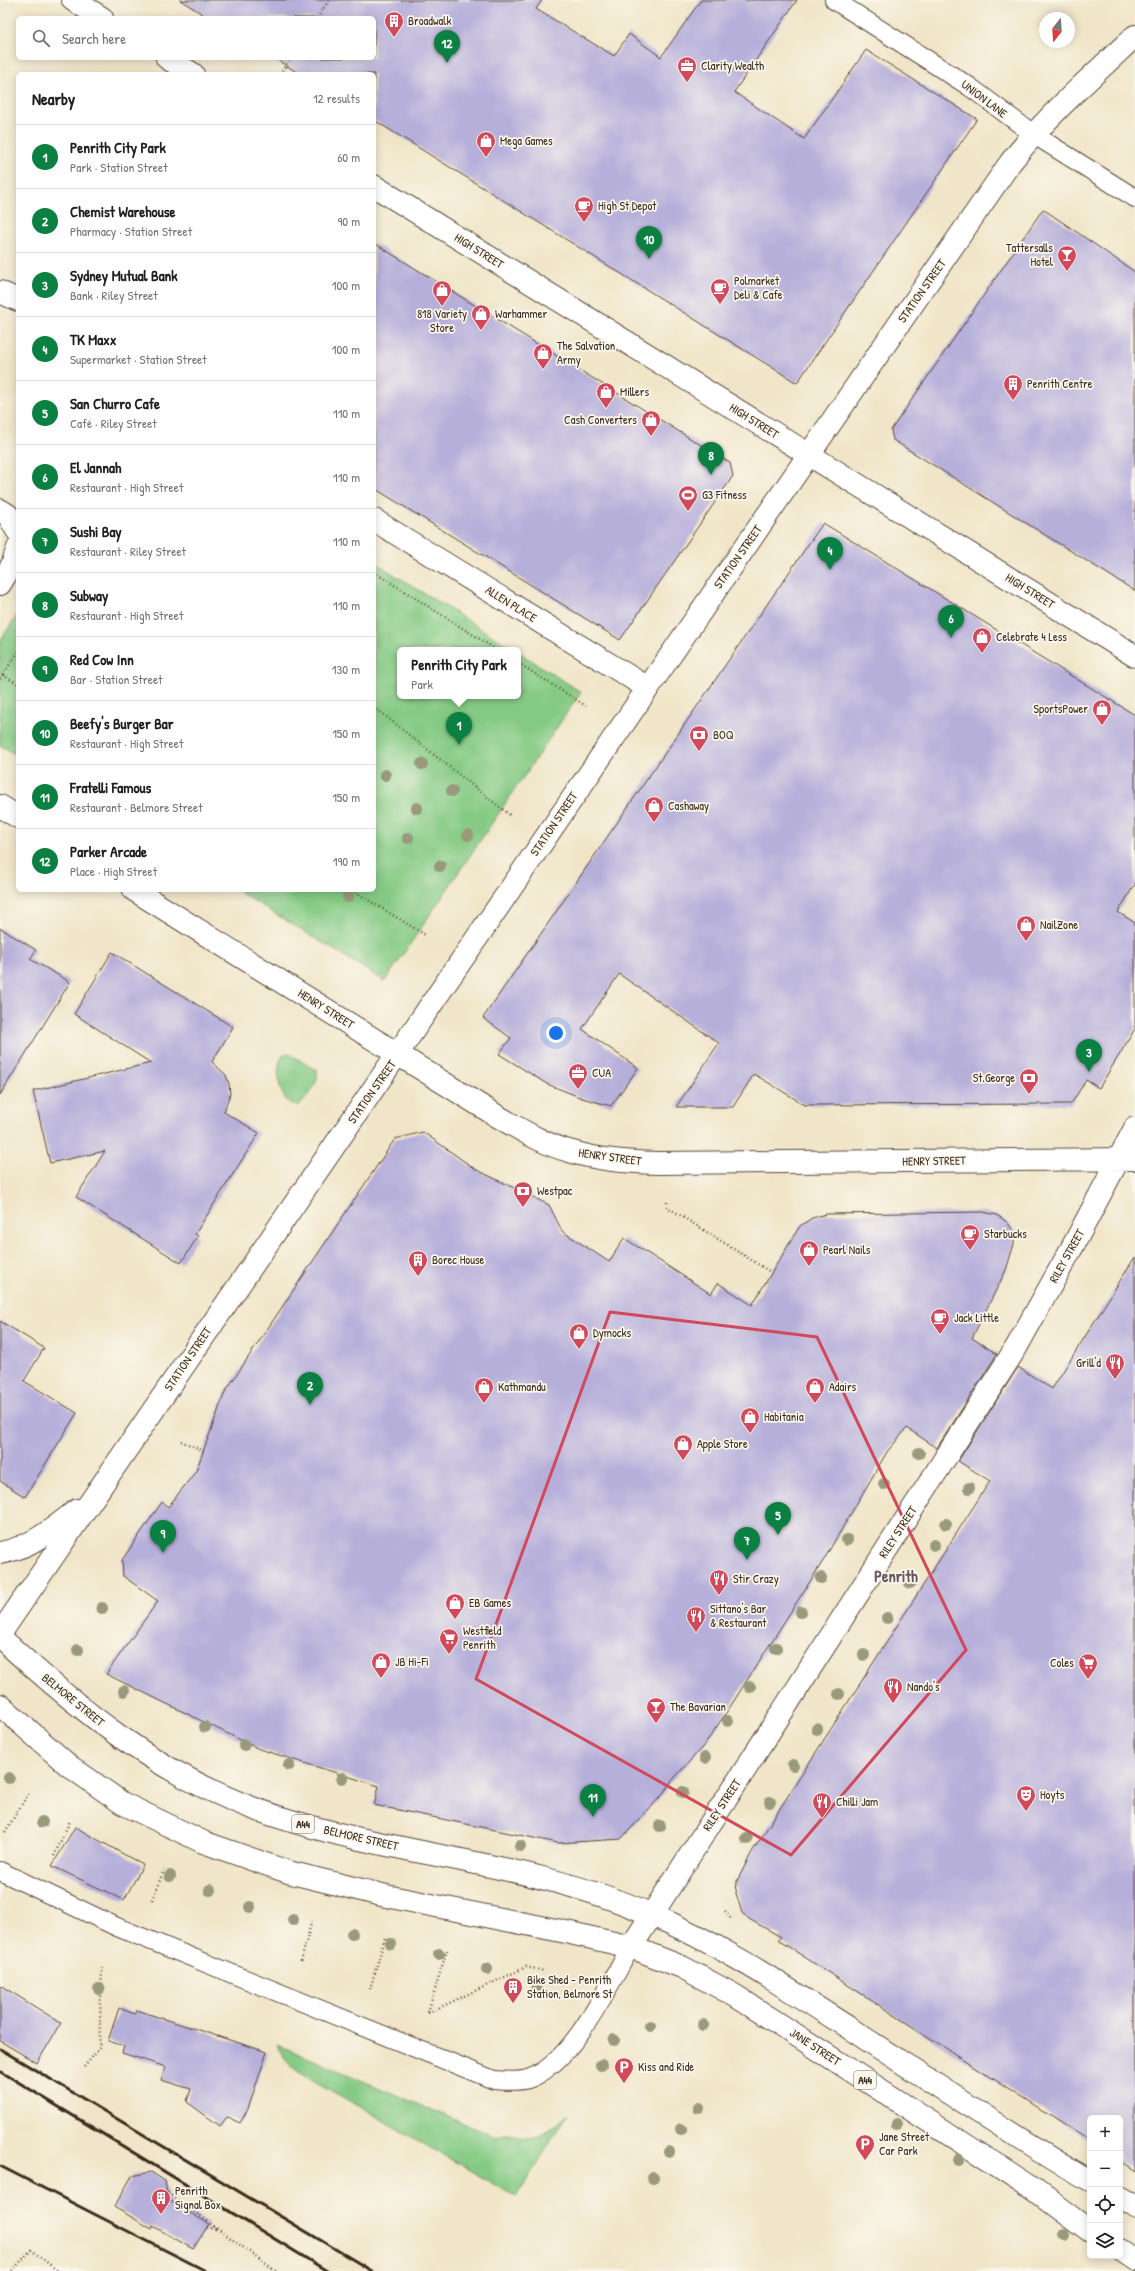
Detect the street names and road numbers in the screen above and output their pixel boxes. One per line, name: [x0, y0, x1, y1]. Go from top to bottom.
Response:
street label: UNION LANE: [958, 76, 1011, 122]
street label: HIGH STREET: [451, 229, 508, 273]
street label: STATION STREET: [893, 255, 950, 326]
street label: HIGH STREET: [726, 399, 783, 443]
street label: STATION STREET: [709, 521, 766, 592]
street label: HIGH STREET: [1002, 569, 1059, 613]
street label: ALLEN PLACE: [482, 581, 541, 626]
street label: STATION STREET: [526, 788, 582, 859]
street label: HENRY STREET: [295, 985, 358, 1033]
street label: STATION STREET: [343, 1056, 400, 1127]
street label: HENRY STREET: [577, 1144, 643, 1169]
street label: HENRY STREET: [902, 1151, 966, 1170]
street label: RILEY STREET: [1045, 1226, 1088, 1286]
street label: STATION STREET: [160, 1323, 216, 1394]
street label: RILEY STREET: [874, 1502, 921, 1561]
street label: BELMORE STREET: [38, 1669, 108, 1730]
street label: RILEY STREET: [698, 1775, 745, 1834]
road number: A44: [292, 1815, 314, 1833]
street label: BELMORE STREET: [322, 1821, 400, 1854]
street label: JANE STREET: [787, 2024, 844, 2070]
road number: A44: [854, 2071, 876, 2089]

